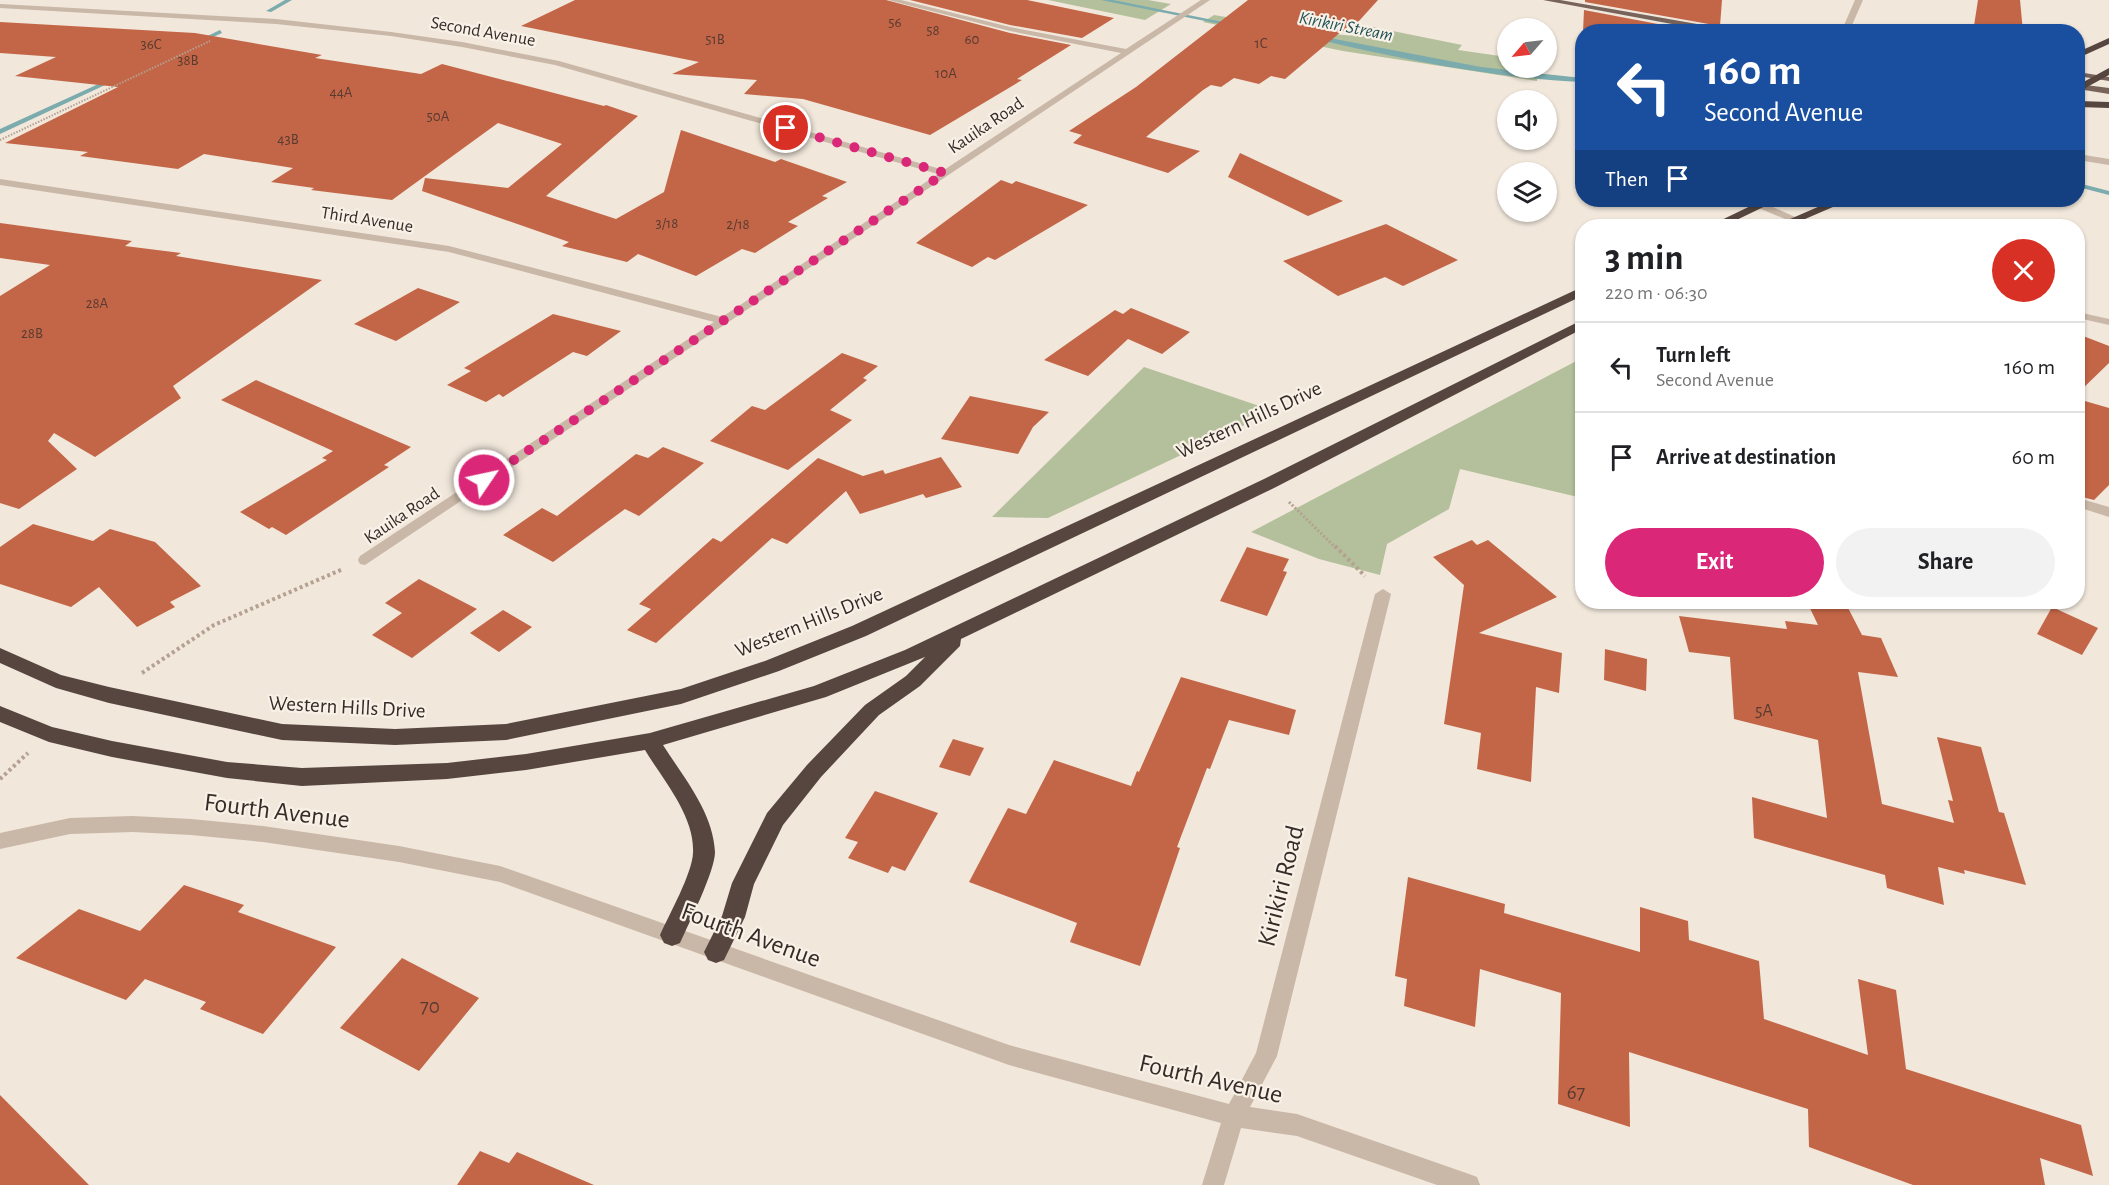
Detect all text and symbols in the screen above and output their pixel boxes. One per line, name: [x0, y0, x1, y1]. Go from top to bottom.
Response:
water label: Kirikiri Stream: [1298, 9, 1394, 45]
street label: Second Avenue: [429, 14, 537, 50]
house number: 56: [888, 15, 902, 30]
north arrow: [1497, 18, 1557, 78]
map controls: [1497, 18, 1557, 222]
house number: 58: [926, 23, 940, 38]
house number: 51B: [705, 32, 725, 47]
house number: 60: [965, 32, 980, 47]
house number: 1C: [1255, 36, 1268, 51]
house number: 36C: [140, 37, 162, 52]
icon: left: [1605, 48, 1683, 126]
text: 160 m: [1704, 50, 1802, 92]
house number: 38B: [177, 53, 199, 68]
house number: 10A: [935, 66, 957, 81]
house number: 44A: [329, 85, 353, 100]
button: sound: [1497, 90, 1557, 150]
street label: Kauika Road: [945, 94, 1027, 158]
text: Second Avenue: [1704, 99, 1863, 126]
pin: [760, 102, 811, 153]
house number: 50A: [427, 109, 450, 124]
icon: arrive: [769, 111, 802, 144]
house number: 43B: [277, 132, 299, 147]
button: layers: [1497, 162, 1557, 222]
icon: arrive: [1661, 162, 1694, 195]
text: Then: [1605, 168, 1649, 190]
street label: Third Avenue: [320, 204, 414, 236]
house number: 3/18: [656, 216, 678, 231]
house number: 2/18: [726, 217, 750, 232]
button: close: [1992, 239, 2055, 302]
text: 3 min: [1605, 240, 1683, 276]
text: 220 m · 06:30: [1605, 283, 1708, 303]
house number: 28A: [86, 296, 109, 311]
house number: 28B: [21, 326, 43, 341]
text: Turn left: [1656, 344, 1730, 366]
icon: left: [1605, 351, 1638, 384]
text: 160 m: [2004, 356, 2055, 378]
text: Second Avenue: [1656, 370, 1774, 390]
street label: Western Hills Drive: [1173, 377, 1325, 463]
icon: arrive: [1605, 441, 1638, 474]
text: Arrive at destination: [1656, 446, 1836, 468]
text: 60 m: [2012, 446, 2055, 468]
position arrow: [452, 448, 516, 512]
street label: Kauika Road: [361, 484, 443, 548]
button: Exit: [1605, 528, 1824, 597]
button: Share: [1836, 528, 2055, 597]
street label: Western Hills Drive: [732, 583, 886, 661]
street label: Western Hills Drive: [268, 692, 426, 722]
house number: 5A: [1755, 702, 1774, 720]
street label: Fourth Avenue: [203, 789, 351, 833]
street label: Kirikiri Road: [1253, 823, 1309, 949]
street label: Fourth Avenue: [678, 898, 824, 972]
house number: 70: [420, 996, 440, 1017]
street label: Fourth Avenue: [1137, 1050, 1285, 1108]
house number: 67: [1567, 1082, 1586, 1103]

